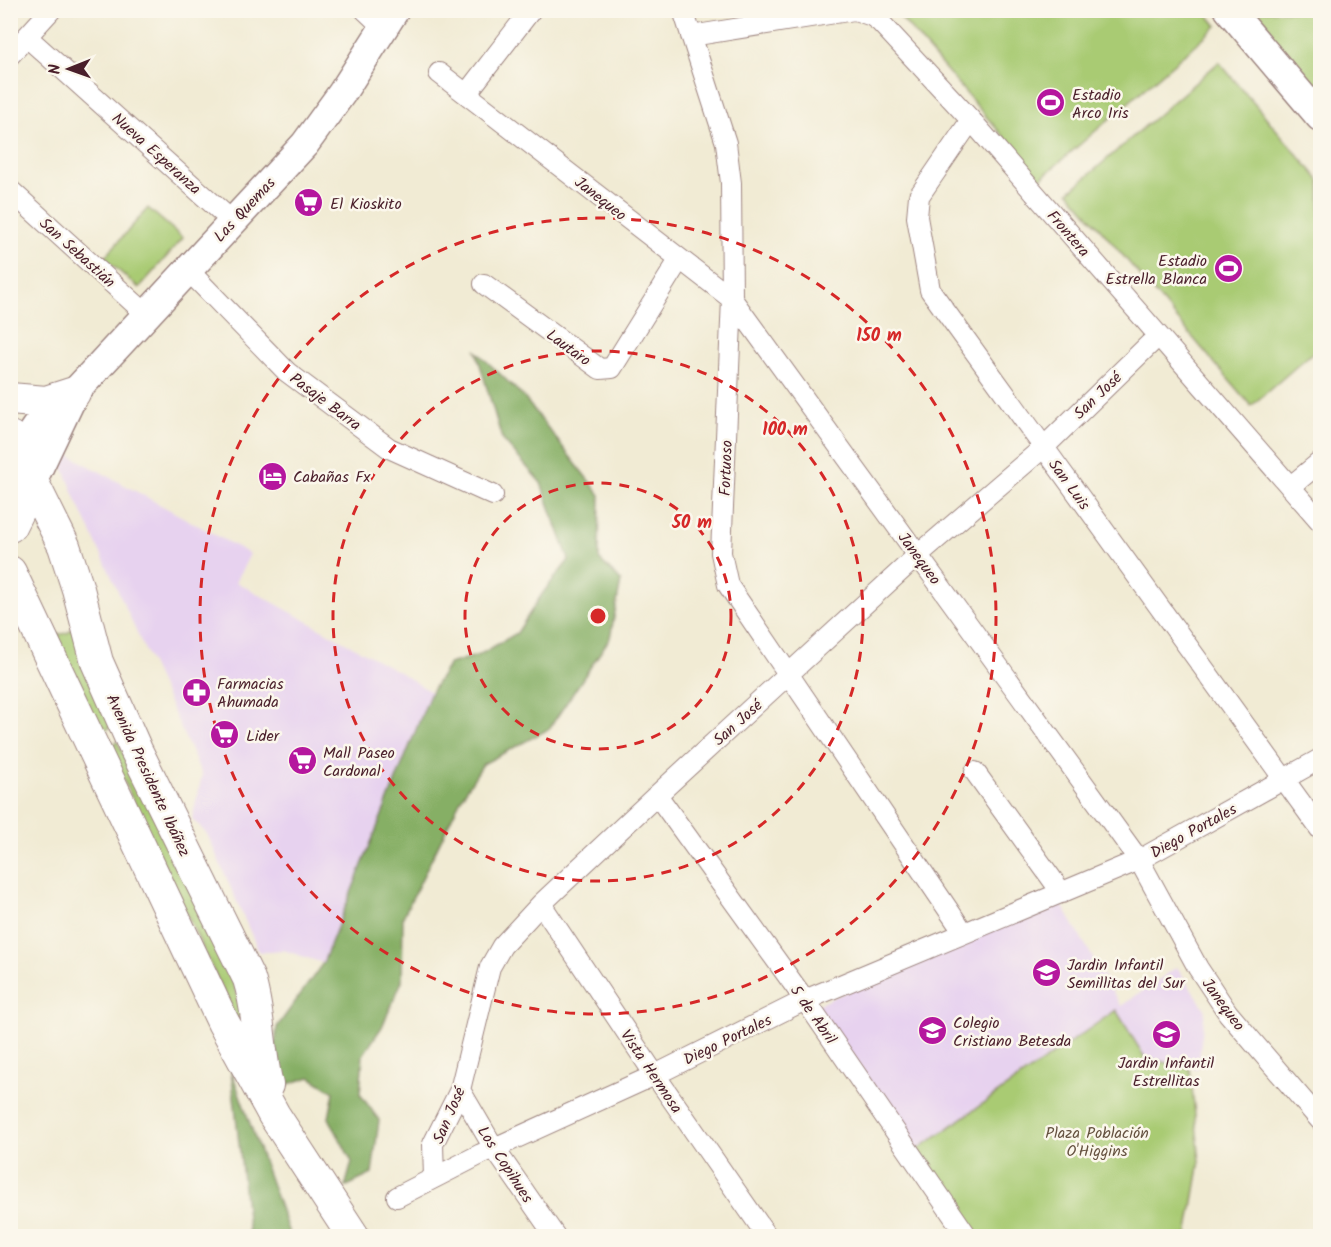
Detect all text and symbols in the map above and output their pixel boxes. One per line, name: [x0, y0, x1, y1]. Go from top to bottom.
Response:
north arrow: [39, 39, 99, 99]
text: N: [43, 64, 68, 75]
place label: Estadio Arco Iris: [1072, 83, 1129, 126]
sports icon: Estadio Arco Iris: [1035, 87, 1067, 119]
street label: Nueva Esperanza: [106, 107, 206, 201]
street label: Las Quemas: [208, 171, 282, 248]
street label: Janequeo: [569, 171, 632, 228]
supermarket icon: El Kioskito: [293, 187, 325, 219]
place label: El Kioskito: [330, 192, 402, 217]
street label: Frontera: [1040, 205, 1096, 263]
street label: San Sebastián: [33, 212, 121, 294]
place label: Estadio Estrella Blanca: [1106, 249, 1207, 292]
sports icon: Estadio Estrella Blanca: [1212, 253, 1244, 285]
text: 150 m: [856, 322, 902, 351]
street label: Lautaro: [540, 323, 596, 373]
street label: San José: [1068, 366, 1129, 426]
street label: Pasaje Barra: [284, 367, 366, 437]
text: 100 m: [762, 416, 808, 445]
street label: Fortuoso: [713, 440, 740, 497]
street label: San Luis: [1042, 454, 1096, 516]
hotel icon: Cabañas Fx: [256, 460, 288, 492]
place label: Cabañas Fx: [293, 465, 372, 490]
text: 50 m: [671, 509, 712, 538]
street label: Janequeo: [891, 527, 947, 591]
centre of rings: [588, 606, 608, 626]
place label: Farmacias Ahumada: [217, 672, 284, 715]
pharmacy icon: Farmacias Ahumada: [180, 676, 212, 708]
street label: Avenida Presidente Ibáñez: [99, 690, 196, 861]
street label: San José: [708, 693, 769, 752]
supermarket icon: Lider: [209, 719, 241, 751]
place label: Lider: [246, 724, 281, 749]
place label: Mall Paseo Cardonal: [323, 741, 395, 784]
supermarket icon: Mall Paseo Cardonal: [286, 745, 318, 777]
street label: Diego Portales: [1146, 797, 1242, 865]
place label: Jardin Infantil Semillitas del Sur: [1067, 953, 1187, 996]
school or university icon: Jardin Infantil Semillitas del Sur: [1030, 957, 1062, 989]
street label: Janequeo: [1195, 973, 1251, 1037]
street label: 5 de Abril: [783, 980, 842, 1050]
street label: Diego Portales: [679, 1008, 776, 1073]
place label: Colegio Cristiano Betesda: [953, 1011, 1071, 1054]
school or university icon: Colegio Cristiano Betesda: [916, 1015, 948, 1047]
school or university icon: Jardin Infantil Estrellitas: [1150, 1018, 1182, 1050]
street label: Vista Hermosa: [613, 1025, 688, 1119]
place label: Jardin Infantil Estrellitas: [1118, 1051, 1214, 1094]
street label: San José: [426, 1082, 473, 1148]
street label: Los Copihues: [470, 1121, 539, 1209]
park label: Plaza Población O'Higgins: [1045, 1121, 1149, 1164]

